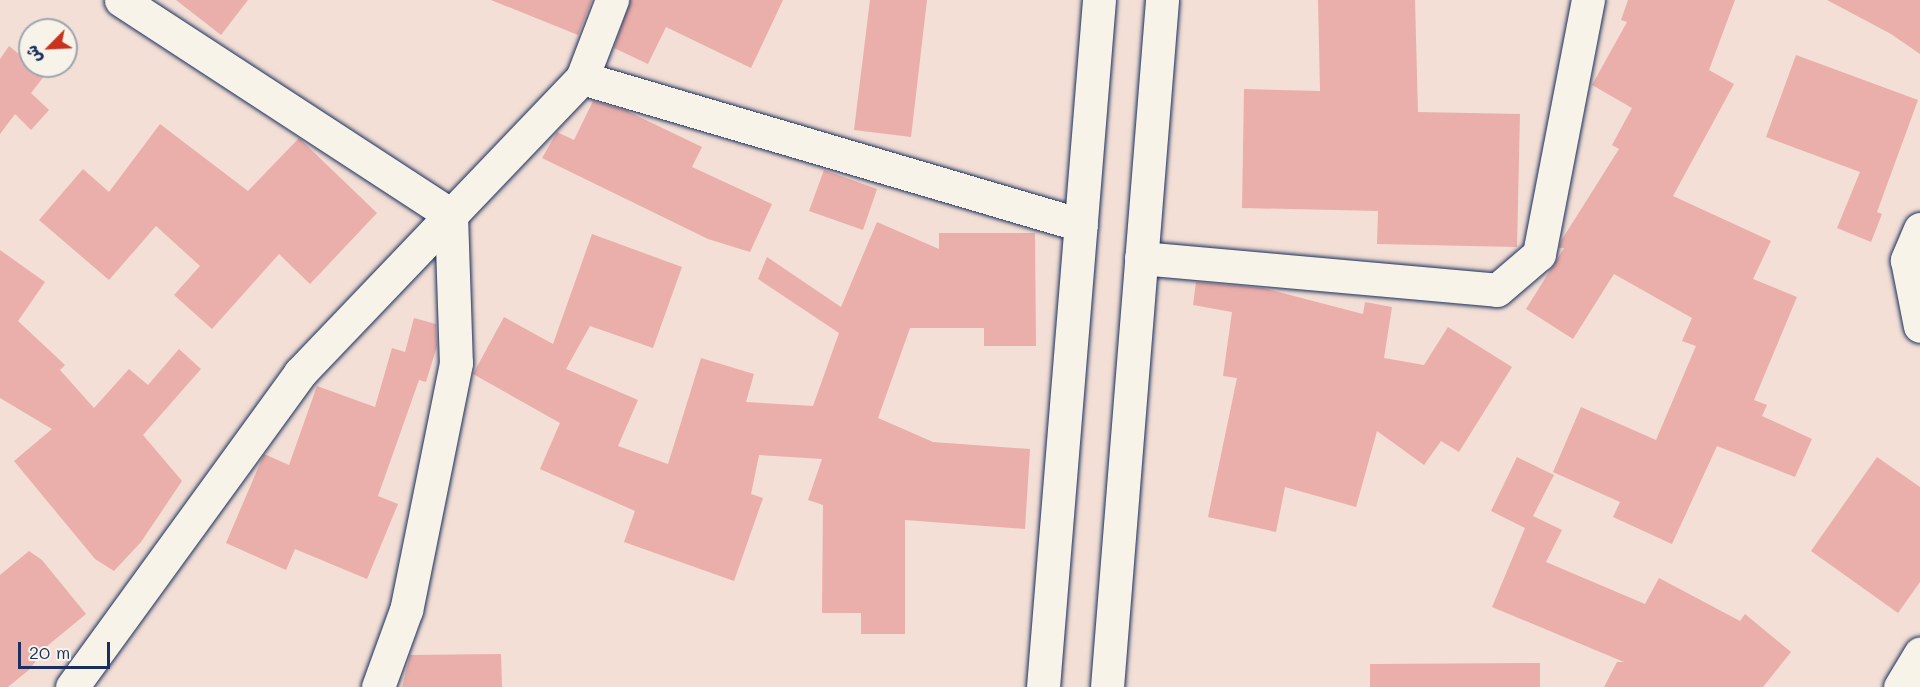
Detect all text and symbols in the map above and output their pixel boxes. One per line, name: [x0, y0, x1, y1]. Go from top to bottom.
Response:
north arrow: [18, 18, 78, 78]
text: ش: [20, 42, 46, 67]
scale bar: [21, 630, 112, 668]
text: 20 m: [29, 640, 70, 664]

